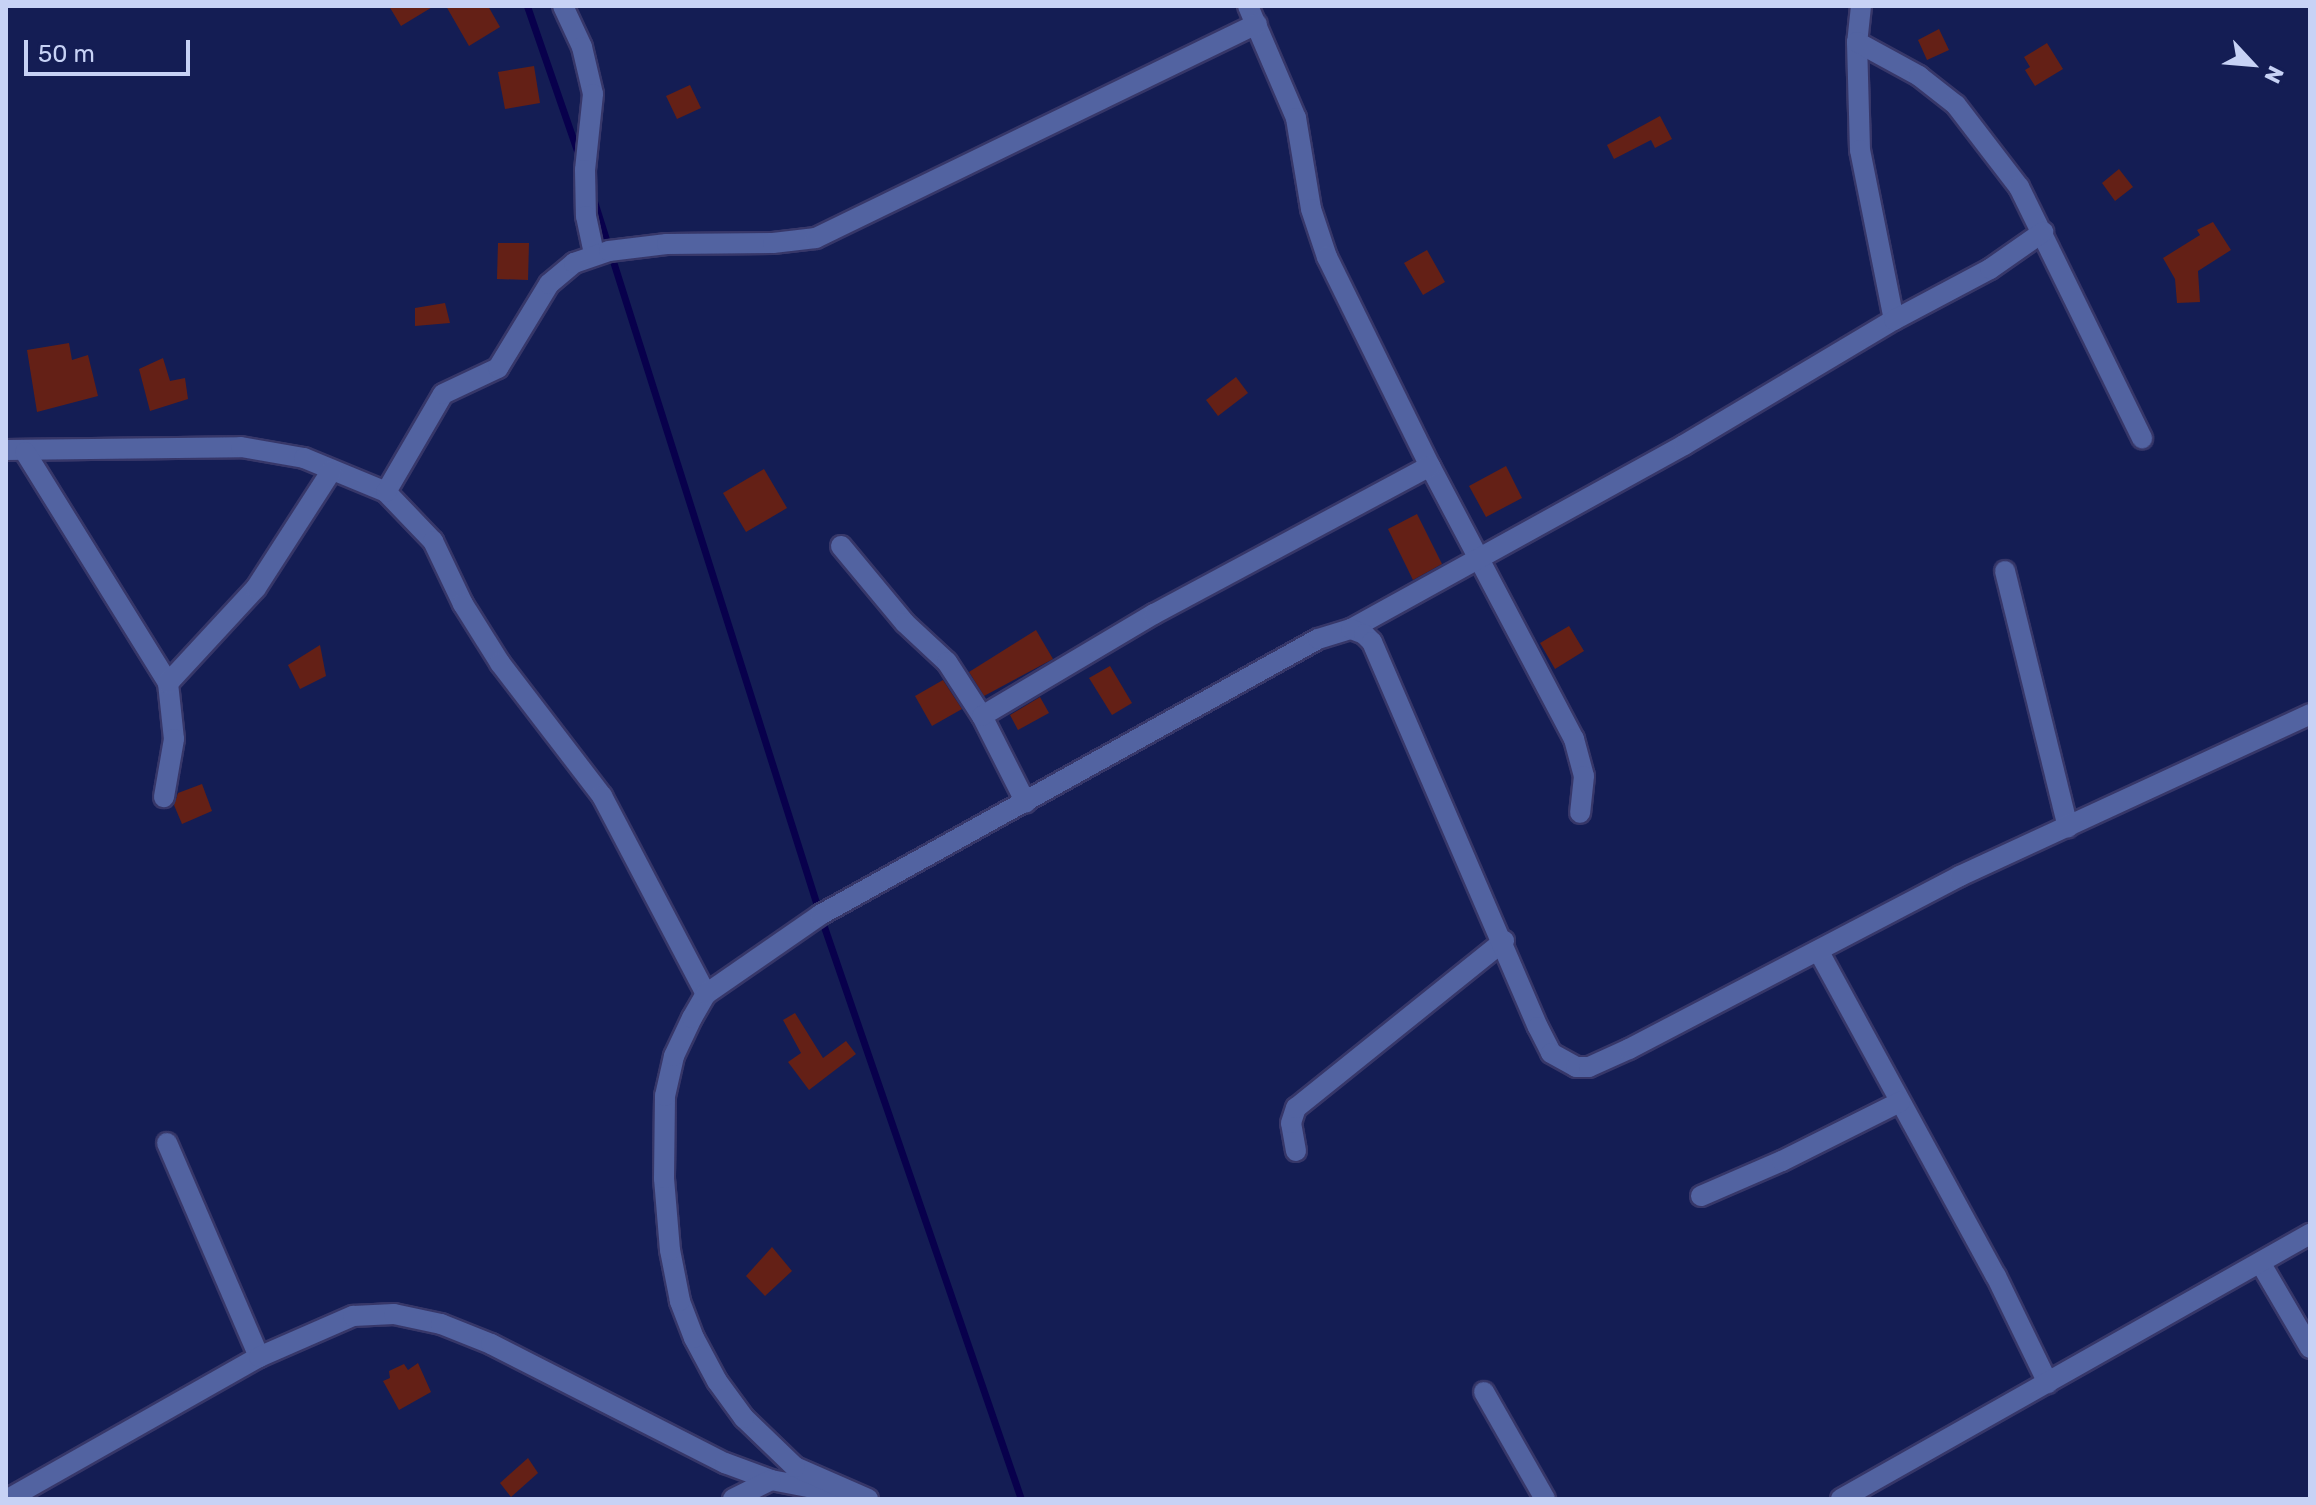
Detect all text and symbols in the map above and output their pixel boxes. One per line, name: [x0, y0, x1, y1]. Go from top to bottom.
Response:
scale bar: [28, 24, 194, 74]
north arrow: [2212, 24, 2292, 104]
text: 50 m: [38, 40, 95, 68]
text: N: [2258, 62, 2290, 88]

